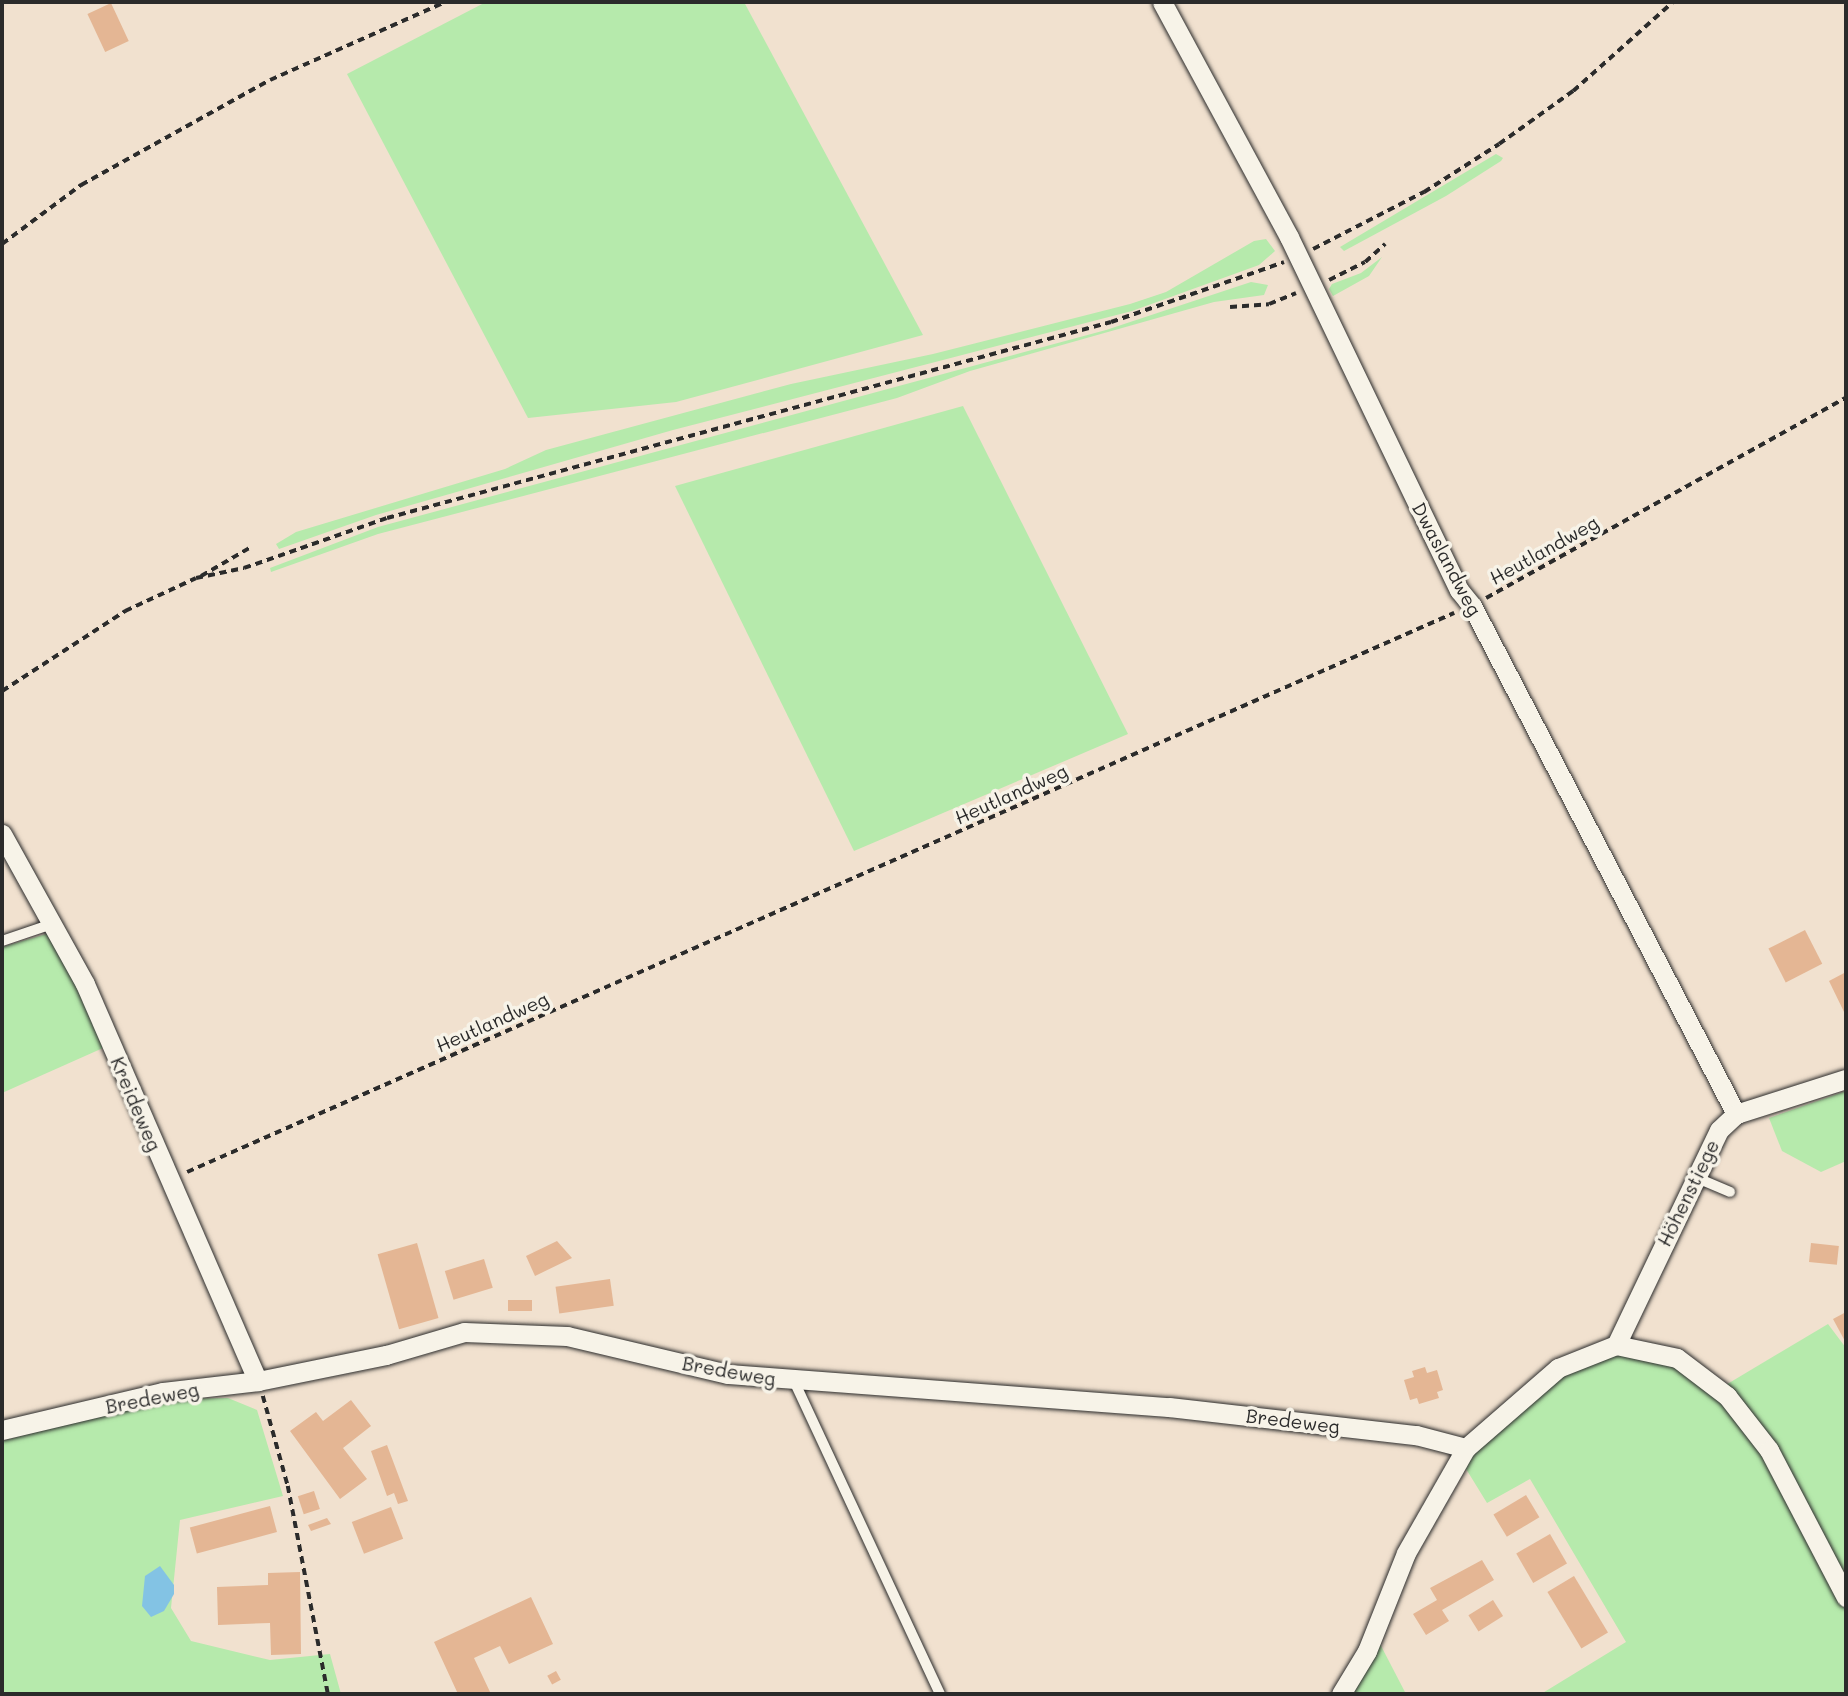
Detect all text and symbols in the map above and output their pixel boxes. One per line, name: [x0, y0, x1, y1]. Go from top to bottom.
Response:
street label: Dwaslandweg: [1407, 498, 1487, 620]
street label: Heutlandweg: [1486, 511, 1602, 589]
street label: Heutlandweg: [951, 759, 1071, 829]
street label: Heutlandweg: [432, 987, 552, 1057]
street label: Kreideweg: [106, 1054, 166, 1154]
street label: Höhenstiege: [1652, 1136, 1724, 1250]
street label: Bredeweg: [681, 1352, 777, 1390]
street label: Bredeweg: [103, 1378, 201, 1418]
street label: Bredeweg: [1245, 1404, 1341, 1438]

